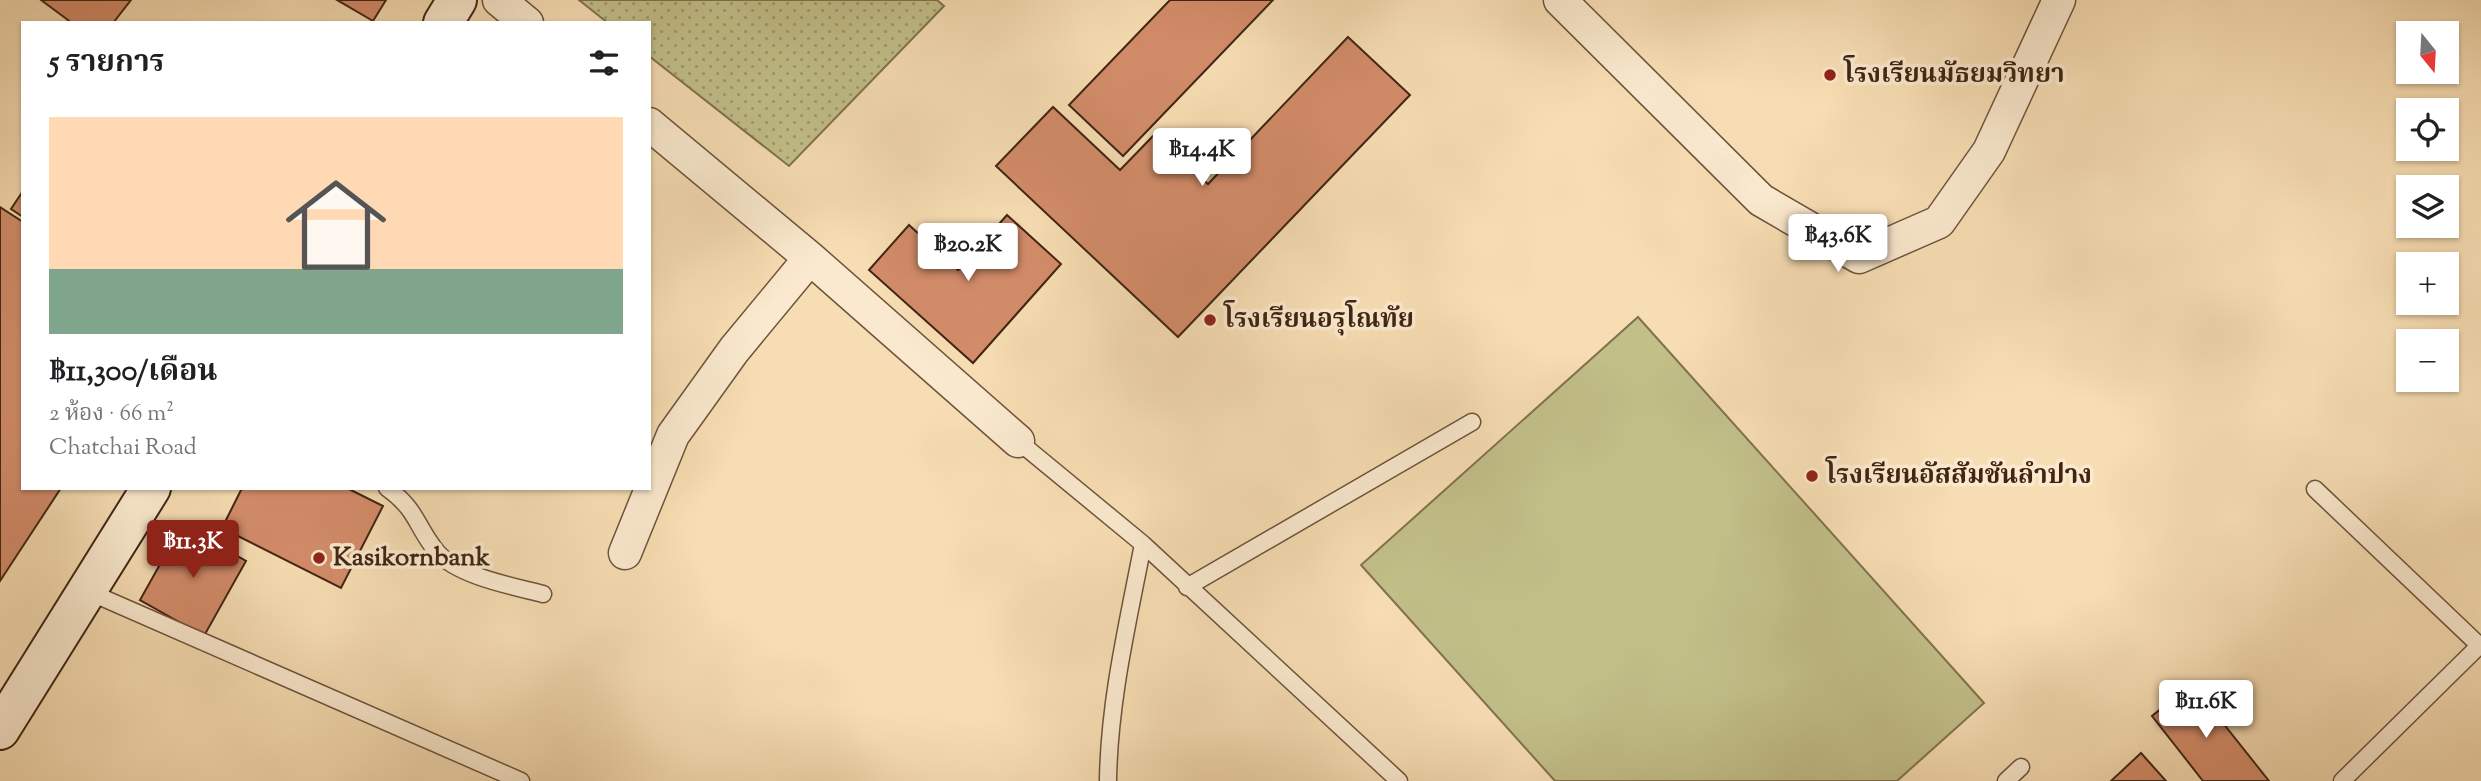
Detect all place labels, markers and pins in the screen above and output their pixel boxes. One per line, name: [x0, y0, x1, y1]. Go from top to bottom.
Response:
place label: โรงเรียนมัธยมวิทยา: [1843, 55, 2065, 94]
marker: โรงเรียนมัธยมวิทยา: [1822, 67, 1838, 83]
pin: ฿14.4K: [1145, 128, 1259, 188]
pin: ฿43.6K: [1781, 215, 1895, 274]
pin: ฿20.2K: [911, 224, 1025, 283]
place label: โรงเรียนอรุโณทัย: [1223, 300, 1414, 339]
marker: โรงเรียนอรุโณทัย: [1202, 312, 1218, 328]
place label: โรงเรียนอัสสัมชันลำปาง: [1825, 456, 2092, 495]
marker: โรงเรียนอัสสัมชันลำปาง: [1804, 468, 1820, 484]
pin: ฿11.3K: [136, 520, 250, 580]
place label: Kasikornbank: [333, 540, 491, 577]
marker: Kasikornbank: [311, 550, 327, 566]
pin: ฿11.6K: [2149, 680, 2263, 740]

